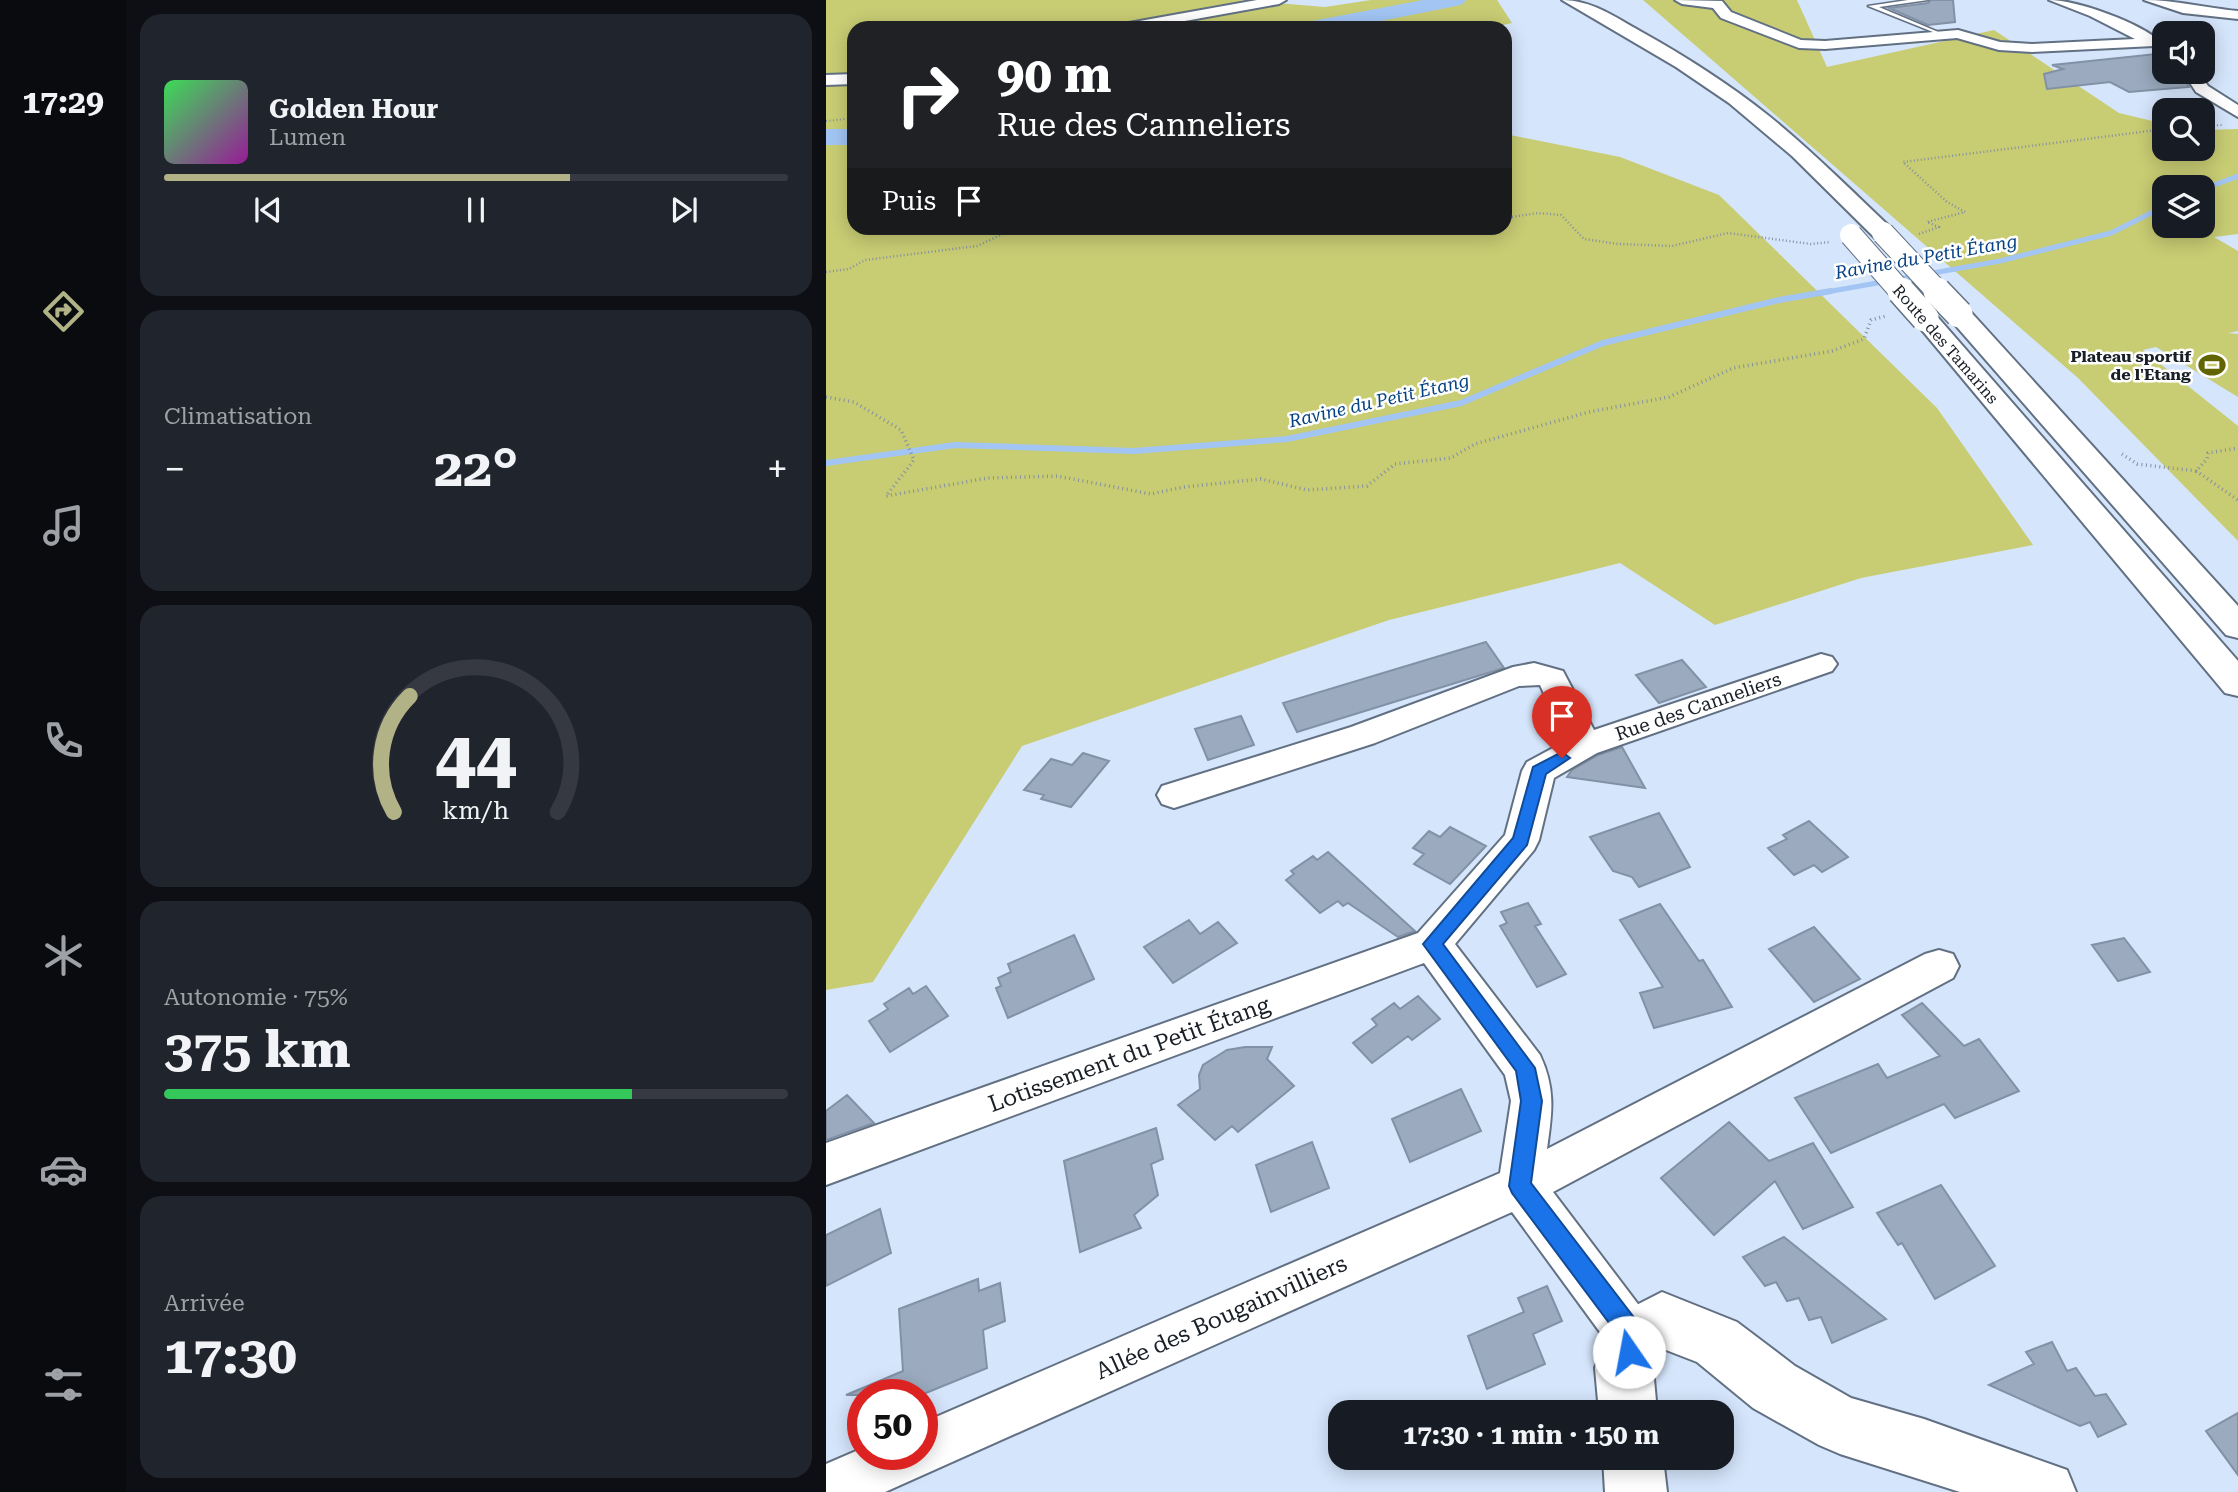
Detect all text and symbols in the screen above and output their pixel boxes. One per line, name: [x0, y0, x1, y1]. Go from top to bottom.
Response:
map controls: [2152, 21, 2215, 238]
button: sound: [2152, 21, 2215, 84]
text: 90 m: [997, 47, 1112, 104]
icon: right: [882, 49, 973, 140]
text: 17:29: [22, 83, 104, 121]
text: Golden Hour: [269, 94, 438, 124]
button: search: [2152, 98, 2215, 161]
text: Rue des Canneliers: [997, 106, 1290, 144]
text: Lumen: [269, 124, 346, 151]
button: layers: [2152, 175, 2215, 238]
icon: arrive: [950, 182, 988, 220]
text: Puis: [882, 186, 936, 216]
icon: previous: [249, 191, 287, 229]
icon: pause: [457, 191, 495, 229]
icon: next: [665, 191, 703, 229]
water label: Ravine du Petit Étang: [1832, 230, 2019, 283]
street label: Route des Tamarins: [1889, 281, 2003, 408]
icon: directions: [39, 287, 88, 336]
place label: Plateau sportif de l'Etang: [2070, 347, 2192, 384]
sports icon: Plateau sportif de l'Etang: [2197, 350, 2227, 380]
water label: Ravine du Petit Étang: [1286, 370, 1471, 432]
text: Climatisation: [164, 403, 312, 430]
text: 22°: [434, 438, 518, 499]
text: −: [164, 447, 185, 491]
text: +: [767, 447, 788, 491]
icon: music: [39, 501, 88, 550]
street label: Rue des Canneliers: [1612, 667, 1784, 746]
pin: [1532, 686, 1592, 758]
icon: arrive: [1543, 697, 1581, 735]
text: 44: [435, 715, 517, 800]
icon: phone: [39, 716, 88, 765]
text: km/h: [443, 796, 509, 825]
icon: climate: [39, 931, 88, 980]
text: Autonomie · 75%: [164, 984, 348, 1011]
street label: Lotissement du Petit Étang: [985, 991, 1273, 1118]
text: 375 km: [164, 1019, 351, 1080]
icon: car: [39, 1145, 88, 1194]
street label: Allée des Bougainvilliers: [1091, 1250, 1351, 1385]
text: Arrivée: [164, 1290, 245, 1317]
position arrow: [1592, 1315, 1666, 1389]
text: 17:30: [164, 1325, 297, 1386]
icon: filters: [39, 1360, 88, 1409]
speed limit sign: 50: [847, 1379, 938, 1470]
text: 17:30 · 1 min · 150 m: [1403, 1420, 1659, 1450]

